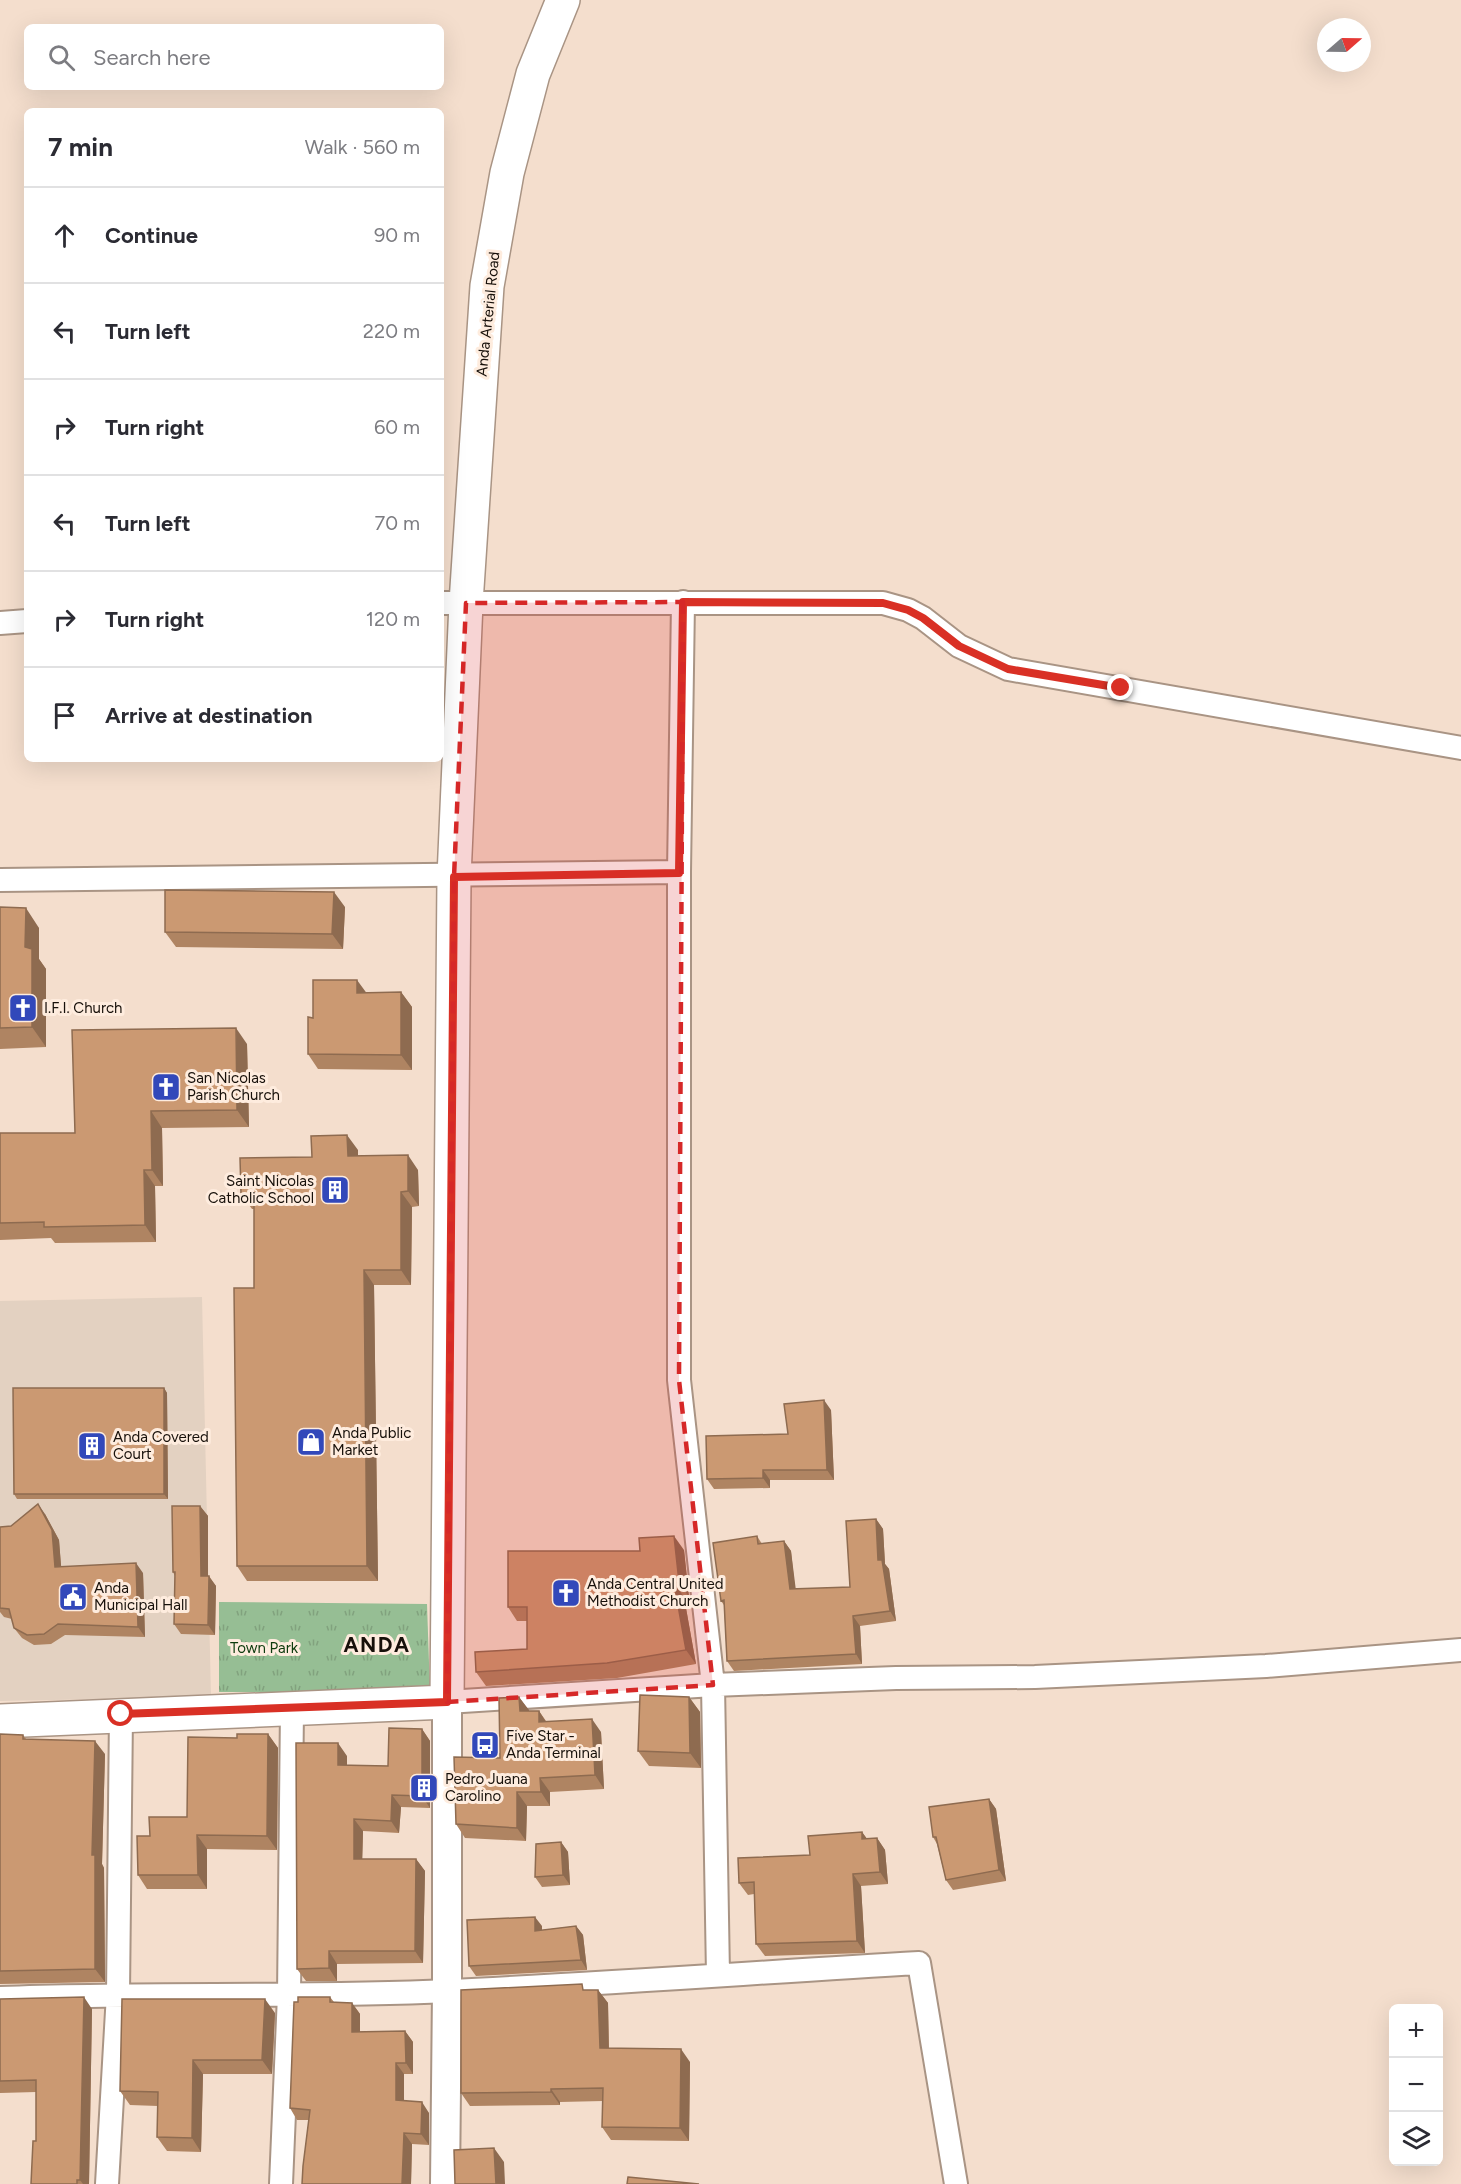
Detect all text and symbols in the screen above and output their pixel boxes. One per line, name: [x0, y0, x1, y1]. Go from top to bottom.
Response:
north arrow: [1317, 18, 1371, 72]
search box: [24, 24, 444, 90]
icon: search: [45, 41, 78, 74]
text: Search here: [93, 44, 211, 71]
text: 7 min: [48, 131, 113, 163]
text: Walk · 560 m: [305, 135, 420, 159]
icon: ahead: [48, 219, 81, 252]
text: Continue: [105, 222, 198, 249]
text: 90 m: [374, 223, 420, 247]
street label: Anda Arterial Road: [472, 251, 504, 377]
icon: left: [48, 315, 81, 348]
text: Turn left: [105, 318, 191, 345]
text: 220 m: [363, 319, 420, 343]
icon: right: [48, 411, 81, 444]
text: Turn right: [105, 414, 204, 441]
text: 60 m: [374, 415, 420, 439]
icon: left: [48, 507, 81, 540]
text: Turn left: [105, 510, 191, 537]
text: 70 m: [374, 511, 420, 535]
icon: right: [48, 603, 81, 636]
text: Turn right: [105, 606, 204, 633]
text: 120 m: [366, 607, 420, 631]
route end: [1107, 674, 1133, 700]
icon: arrive: [48, 699, 81, 732]
text: Arrive at destination: [105, 702, 313, 729]
church icon: I.F.I. Church: [7, 992, 39, 1024]
place label: I.F.I. Church: [44, 999, 122, 1017]
place label: San Nicolas Parish Church: [187, 1069, 280, 1104]
church icon: San Nicolas Parish Church: [150, 1071, 182, 1103]
place label: Saint Nicolas Catholic School: [208, 1172, 314, 1207]
building icon: Saint Nicolas Catholic School: [319, 1174, 351, 1206]
place label: Anda Public Market: [332, 1424, 411, 1459]
shop icon: Anda Public Market: [295, 1426, 327, 1458]
place label: Anda Covered Court: [113, 1428, 209, 1463]
building icon: Anda Covered Court: [76, 1430, 108, 1462]
place label: Anda Central United Methodist Church: [587, 1575, 724, 1610]
church icon: Anda Central United Methodist Church: [550, 1577, 582, 1609]
place label: Anda Municipal Hall: [94, 1579, 188, 1614]
public building icon: Anda Municipal Hall: [57, 1581, 89, 1613]
district label: ANDA: [344, 1632, 410, 1657]
park label: Town Park: [230, 1639, 299, 1657]
route start: [107, 1700, 133, 1726]
place label: Five Star - Anda Terminal: [506, 1727, 601, 1762]
bus stop icon: Five Star - Anda Terminal: [469, 1729, 501, 1761]
place label: Pedro Juana Carolino: [445, 1770, 528, 1805]
building icon: Pedro Juana Carolino: [408, 1772, 440, 1804]
map controls: [1389, 2004, 1443, 2166]
button: +: [1389, 2004, 1443, 2058]
button: −: [1389, 2058, 1443, 2112]
button: layers: [1389, 2112, 1443, 2166]

